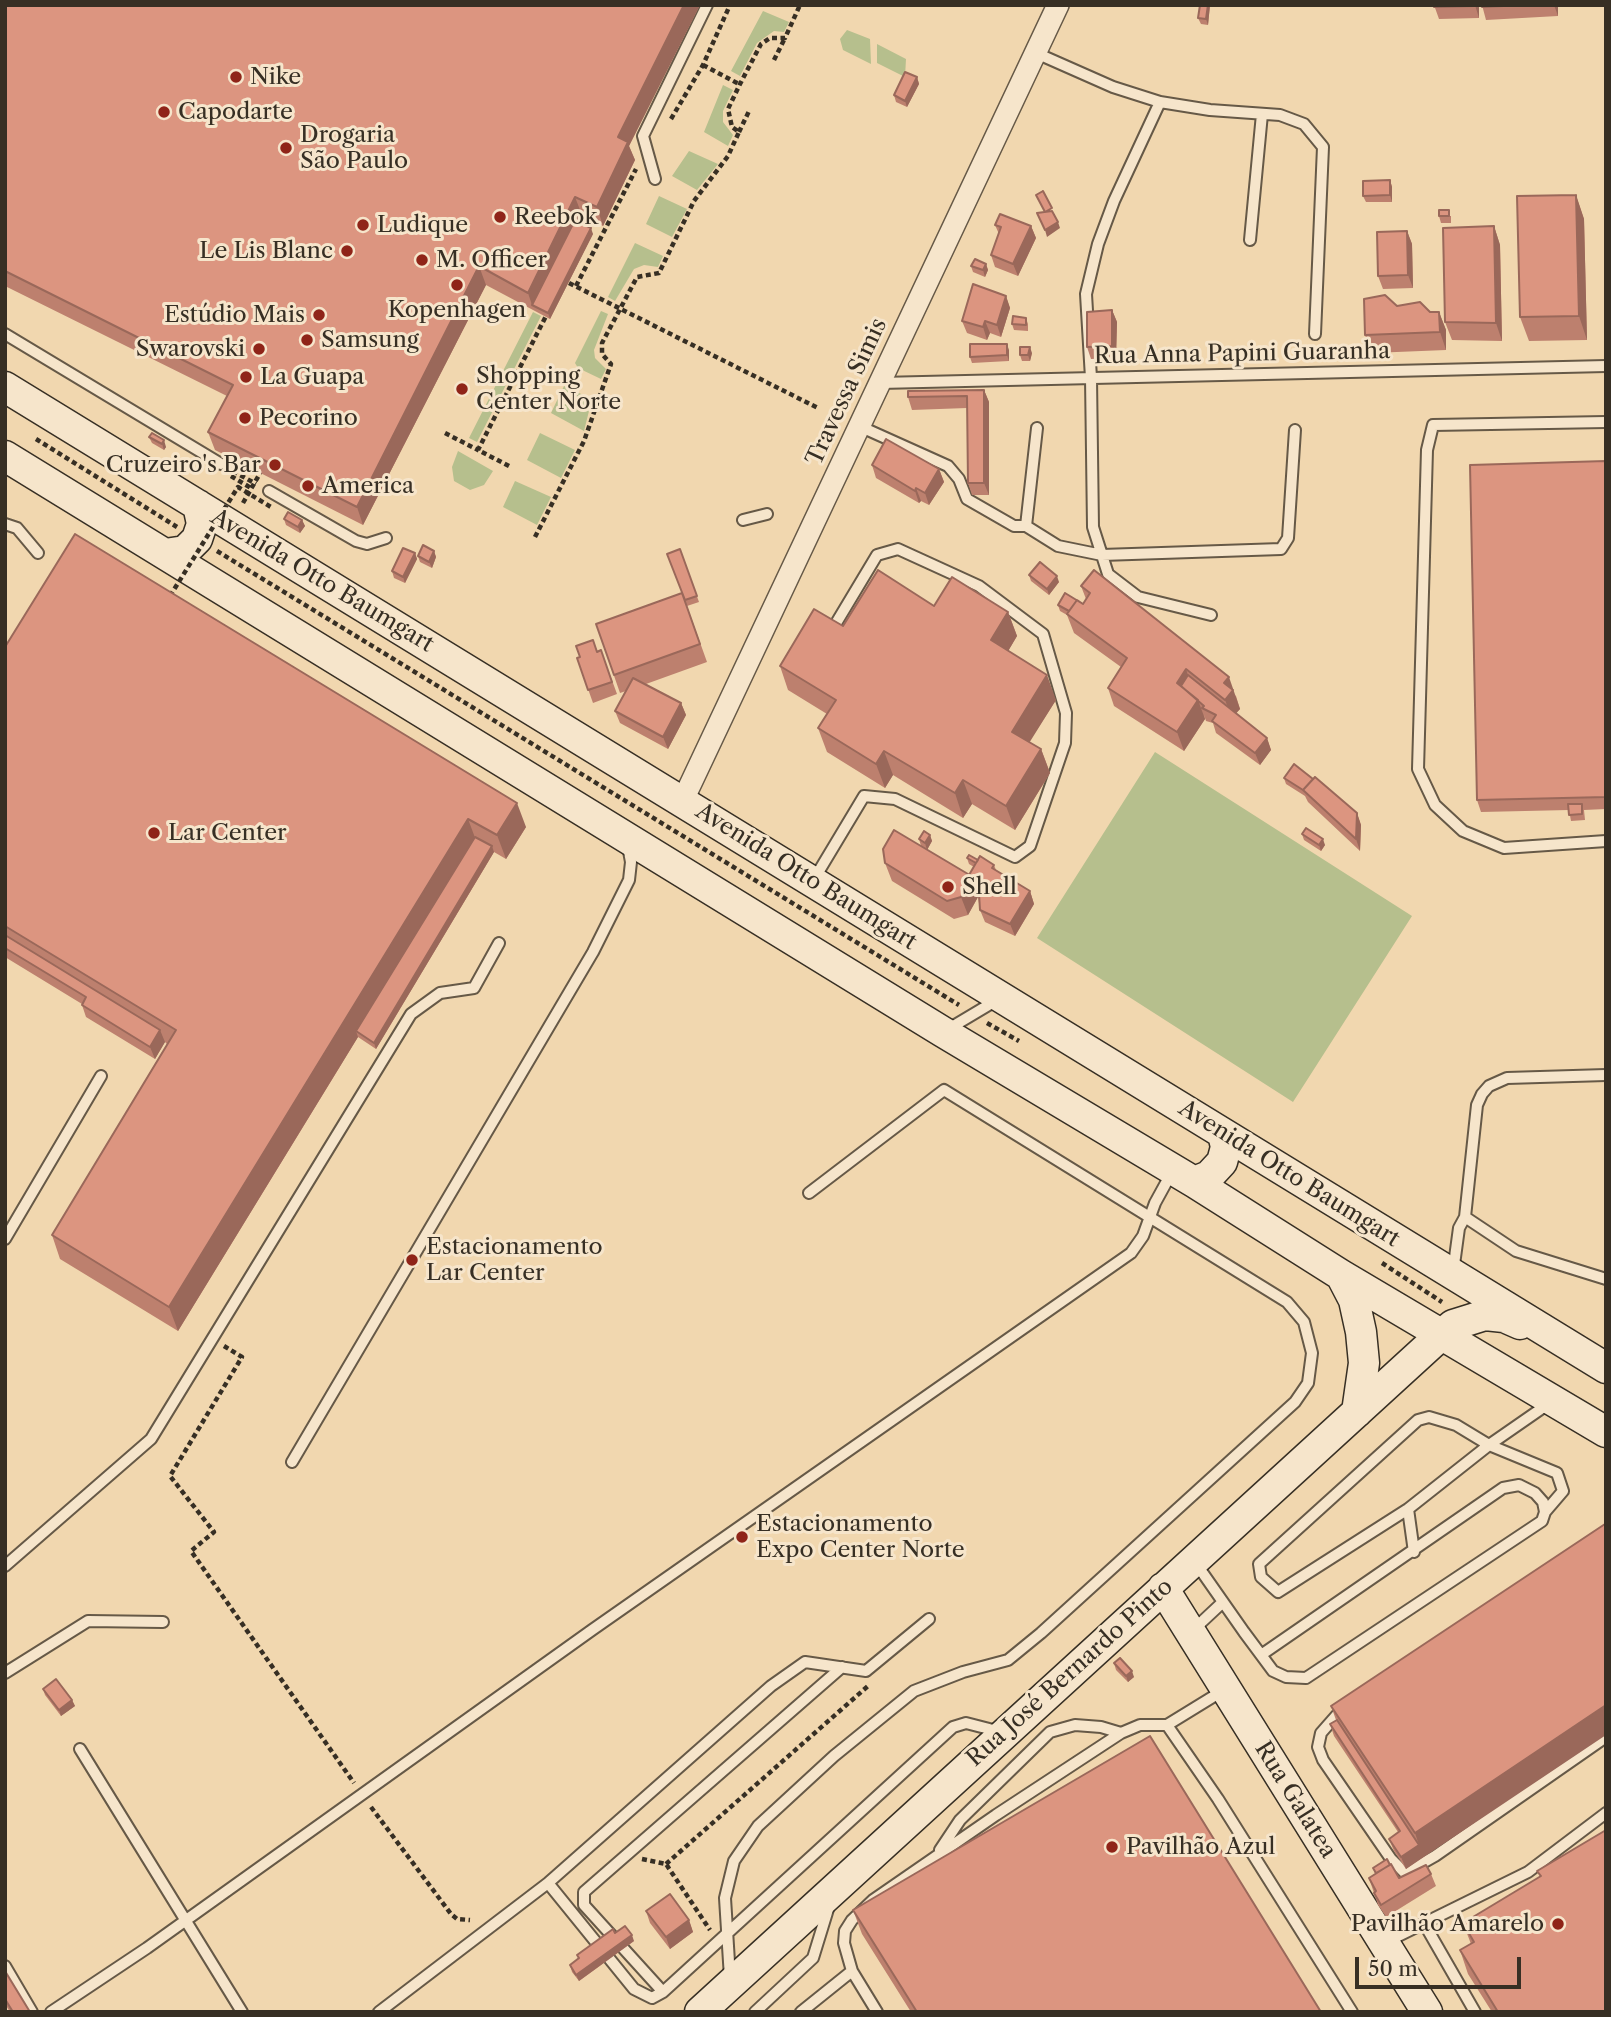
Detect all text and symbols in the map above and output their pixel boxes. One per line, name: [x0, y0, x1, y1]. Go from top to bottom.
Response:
place label: Nike: [250, 63, 301, 91]
marker: Nike: [228, 69, 244, 85]
place label: Capodarte: [178, 98, 293, 126]
marker: Capodarte: [156, 104, 172, 120]
place label: Drogaria São Paulo: [300, 121, 408, 175]
marker: Drogaria São Paulo: [278, 140, 294, 156]
place label: Reebok: [514, 203, 598, 231]
marker: Reebok: [492, 209, 508, 225]
place label: Ludique: [377, 211, 468, 239]
marker: Ludique: [355, 217, 371, 233]
place label: Le Lis Blanc: [199, 237, 333, 265]
marker: Le Lis Blanc: [339, 243, 355, 259]
place label: M. Officer: [436, 246, 547, 274]
marker: M. Officer: [414, 252, 430, 268]
marker: Kopenhagen: [449, 277, 465, 293]
place label: Kopenhagen: [388, 296, 526, 324]
place label: Estúdio Mais: [164, 301, 305, 329]
marker: Estúdio Mais: [311, 307, 327, 323]
street label: Travessa Simis: [801, 314, 893, 470]
place label: Samsung: [321, 326, 419, 354]
marker: Samsung: [299, 332, 315, 348]
place label: Swarovski: [136, 335, 245, 363]
street label: Rua Anna Papini Guaranha: [1094, 338, 1390, 370]
marker: Swarovski: [251, 341, 267, 357]
place label: Shopping Center Norte: [476, 362, 621, 416]
place label: La Guapa: [260, 363, 364, 391]
marker: La Guapa: [238, 369, 254, 385]
marker: Shopping Center Norte: [454, 381, 470, 397]
place label: Pecorino: [259, 404, 358, 432]
marker: Pecorino: [237, 410, 253, 426]
place label: Cruzeiro's Bar: [106, 451, 261, 479]
marker: Cruzeiro's Bar: [267, 457, 283, 473]
place label: America: [322, 472, 414, 500]
marker: America: [300, 478, 316, 494]
street label: Avenida Otto Baumgart: [205, 503, 439, 659]
street label: Avenida Otto Baumgart: [690, 798, 922, 956]
place label: Lar Center: [168, 819, 287, 847]
marker: Lar Center: [146, 825, 162, 841]
place label: Shell: [962, 873, 1017, 901]
marker: Shell: [940, 879, 956, 895]
street label: Avenida Otto Baumgart: [1173, 1095, 1405, 1253]
place label: Estacionamento Lar Center: [426, 1233, 603, 1287]
marker: Estacionamento Lar Center: [404, 1252, 420, 1268]
place label: Estacionamento Expo Center Norte: [756, 1510, 965, 1564]
marker: Estacionamento Expo Center Norte: [734, 1529, 750, 1545]
street label: Rua José Bernardo Pinto: [961, 1573, 1179, 1773]
street label: Rua Galatea: [1248, 1737, 1342, 1863]
place label: Pavilhão Azul: [1126, 1833, 1275, 1861]
marker: Pavilhão Azul: [1104, 1839, 1120, 1855]
place label: Pavilhão Amarelo: [1351, 1910, 1544, 1938]
marker: Pavilhão Amarelo: [1550, 1916, 1566, 1932]
scale bar: [1359, 1944, 1525, 1988]
text: 50 m: [1368, 1956, 1418, 1981]

